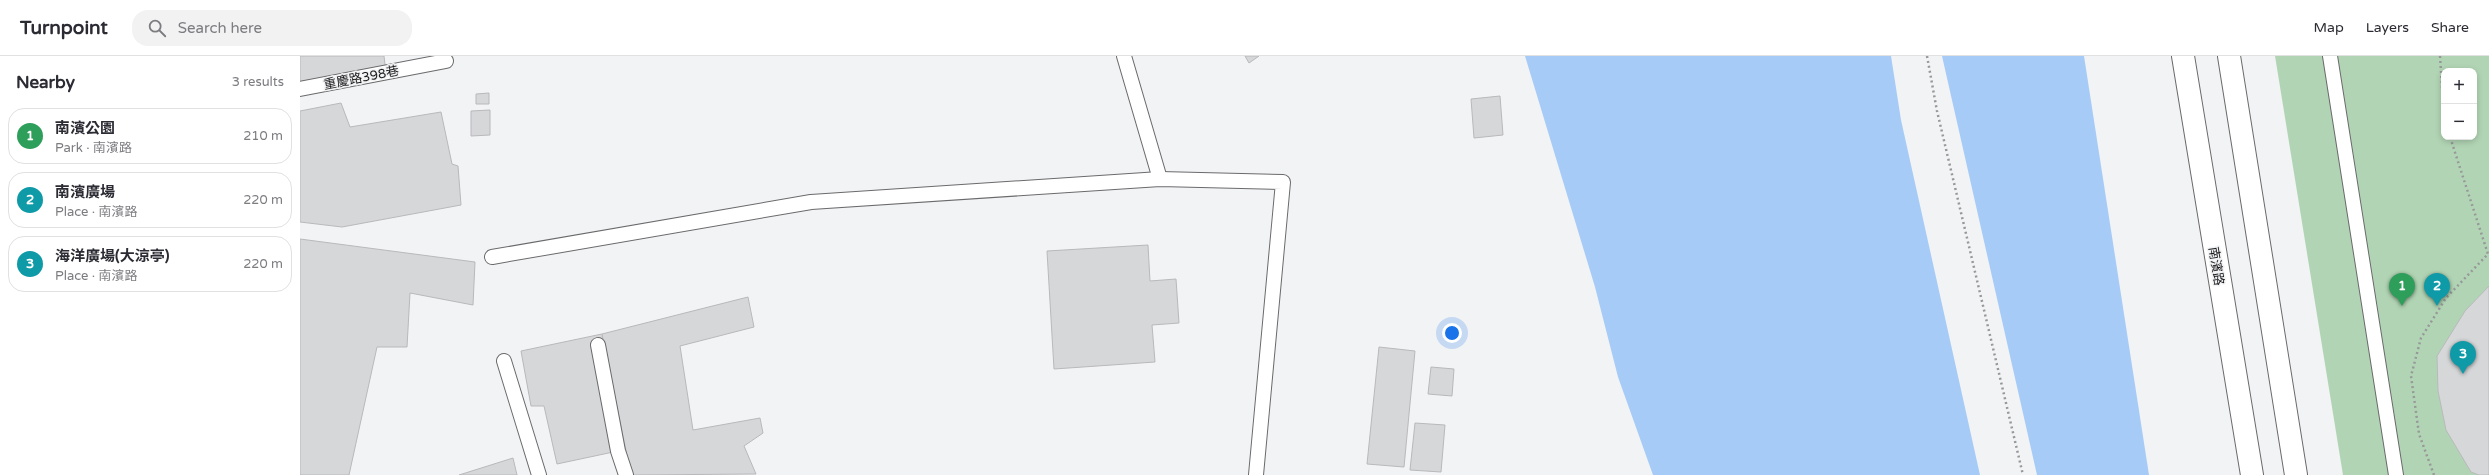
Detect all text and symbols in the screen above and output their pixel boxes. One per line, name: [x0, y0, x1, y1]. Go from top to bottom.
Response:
search box: [132, 10, 412, 46]
text: Turnpoint: [20, 17, 108, 39]
icon: search: [146, 17, 168, 39]
text: Search here: [178, 19, 262, 37]
text: Map: [2314, 19, 2344, 36]
text: Layers: [2366, 19, 2409, 36]
text: Share: [2431, 19, 2469, 36]
street label: 重慶路398巷: [322, 63, 400, 93]
map controls: [2441, 68, 2477, 140]
button: +: [2441, 68, 2477, 104]
text: Nearby: [16, 72, 75, 93]
text: 3 results: [232, 74, 284, 90]
button: −: [2441, 104, 2477, 140]
text: 南濱公園: [55, 119, 115, 137]
text: 1: [26, 128, 34, 144]
text: 210 m: [243, 128, 283, 144]
text: Park · 南濱路: [55, 140, 132, 156]
text: 南濱廣場: [55, 183, 115, 201]
text: 2: [26, 192, 34, 208]
text: 220 m: [243, 192, 283, 208]
text: Place · 南濱路: [55, 204, 138, 220]
street label: 南濱路: [2205, 246, 2227, 287]
text: 海洋廣場(大涼亭): [55, 247, 169, 265]
text: 3: [26, 256, 34, 272]
text: 220 m: [243, 256, 283, 272]
text: Place · 南濱路: [55, 268, 138, 284]
pin: 1: [2389, 273, 2415, 306]
pin: 2: [2424, 273, 2450, 306]
your location: [1442, 323, 1462, 343]
pin: 3: [2450, 341, 2476, 374]

